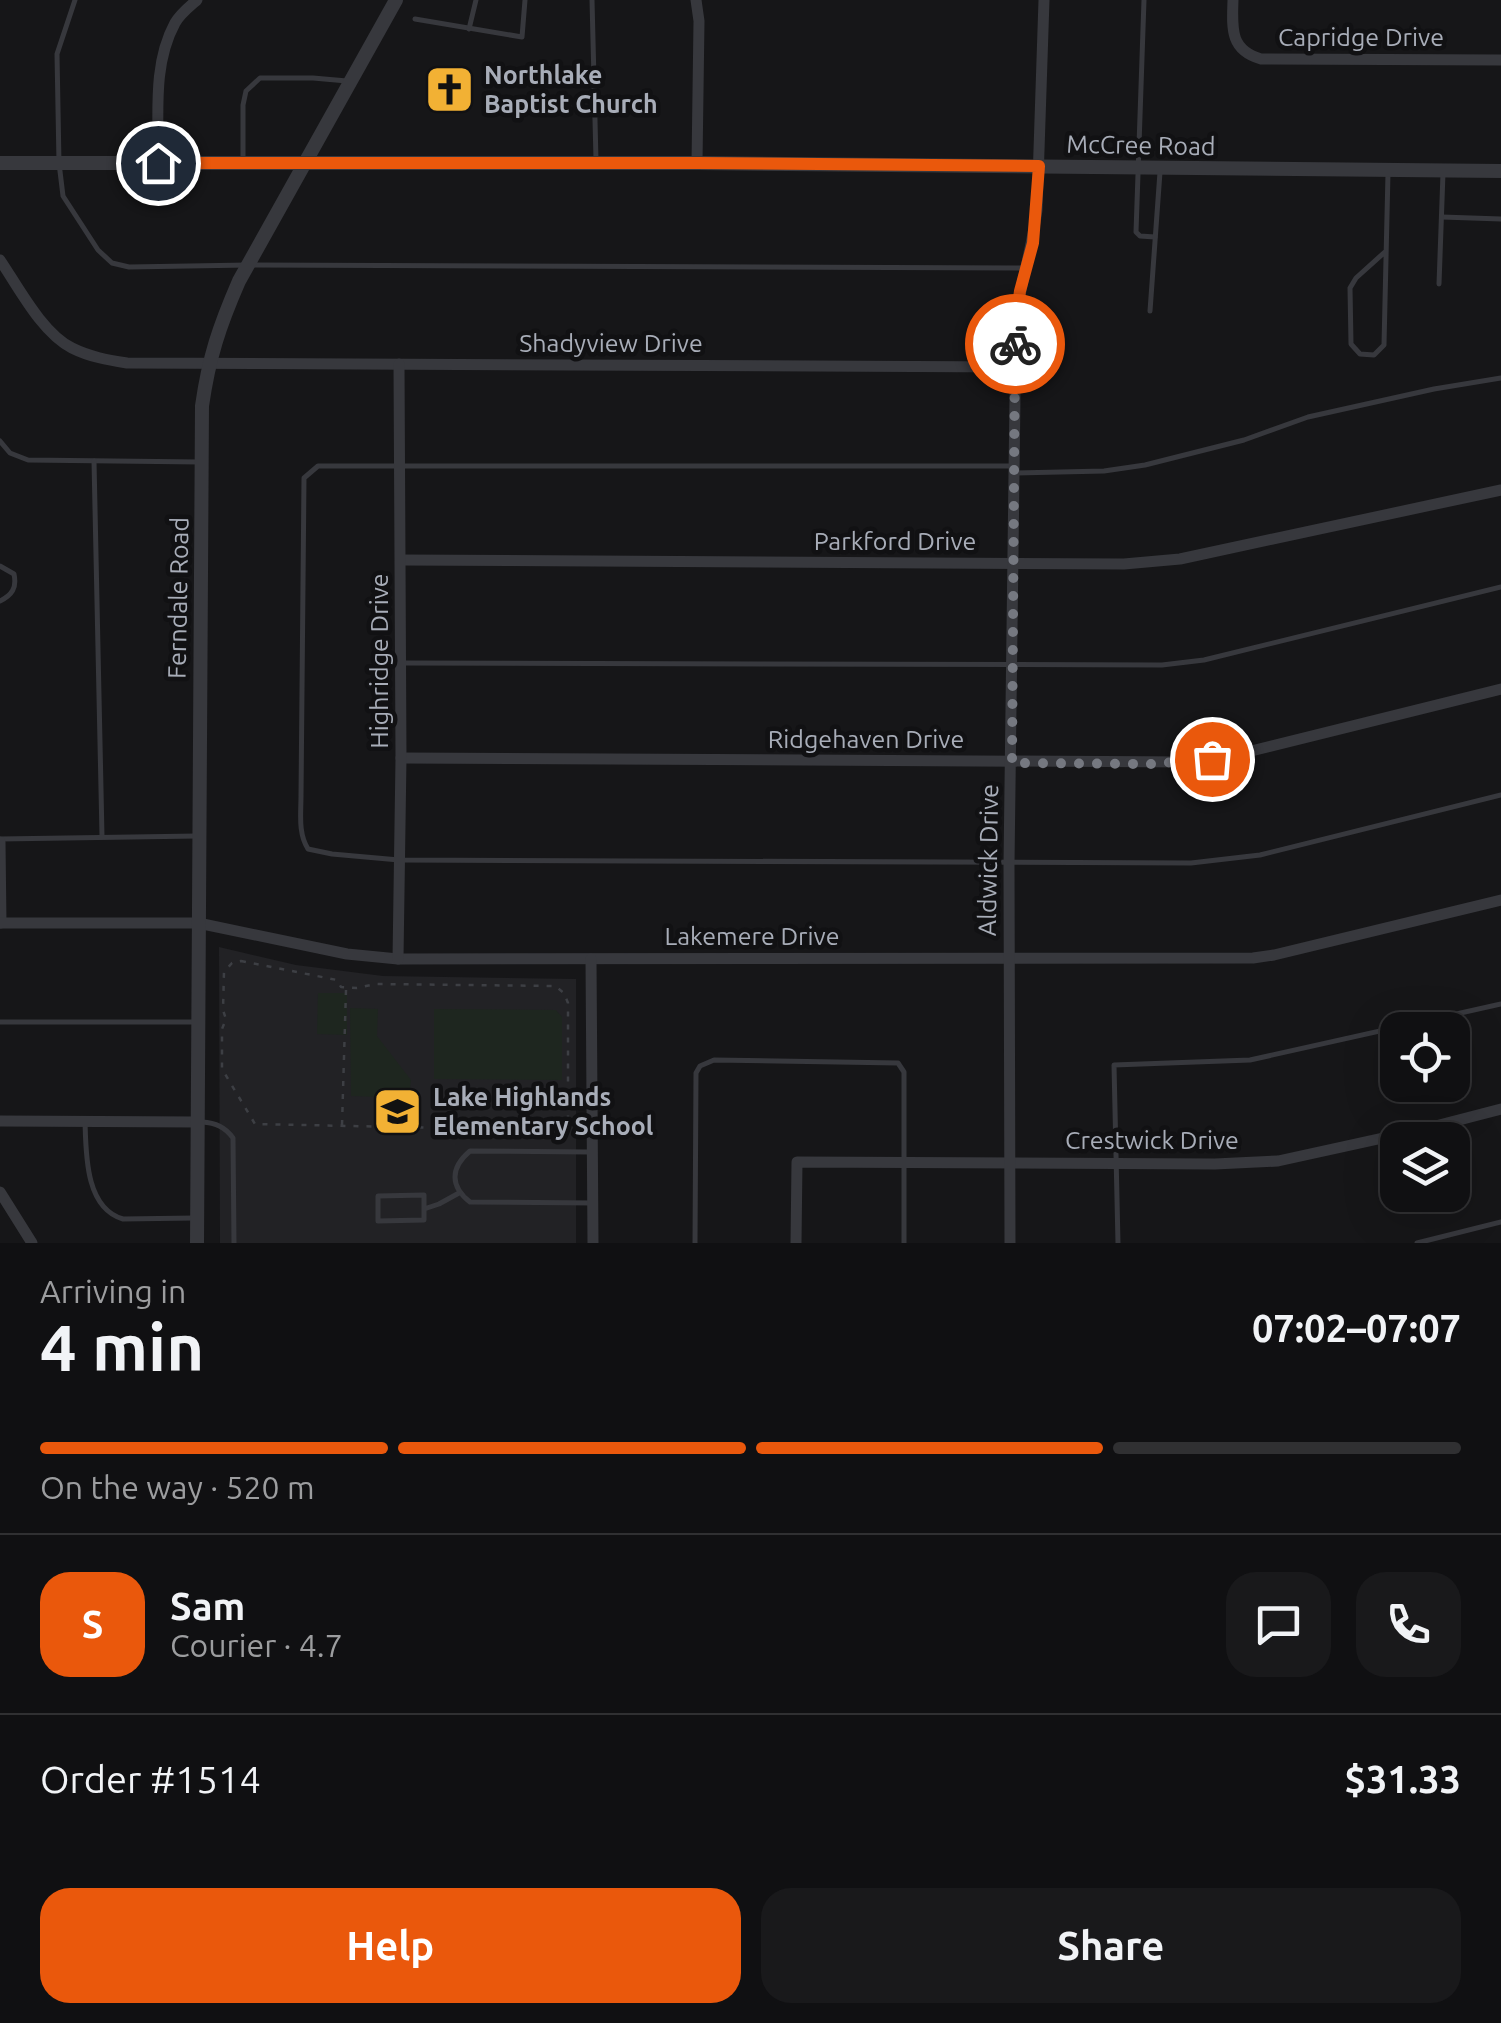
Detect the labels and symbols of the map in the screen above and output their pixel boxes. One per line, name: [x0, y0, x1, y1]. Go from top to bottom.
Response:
street label: Capridge Drive: [1278, 23, 1444, 51]
place label: Northlake Baptist Church: [484, 61, 658, 118]
church icon: Northlake Baptist Church: [423, 63, 475, 115]
pin: [116, 121, 201, 206]
street label: McCree Road: [1066, 130, 1216, 160]
courier: [965, 294, 1065, 394]
street label: Shadyview Drive: [519, 329, 703, 357]
street label: Ferndale Road: [163, 517, 193, 679]
street label: Parkford Drive: [814, 527, 976, 555]
street label: Highridge Drive: [365, 573, 393, 749]
pin: [1170, 717, 1255, 802]
street label: Ridgehaven Drive: [768, 725, 964, 753]
street label: Aldwick Drive: [973, 784, 1003, 936]
street label: Lakemere Drive: [664, 922, 840, 950]
place label: Lake Highlands Elementary School: [433, 1083, 654, 1140]
school or university icon: Lake Highlands Elementary School: [372, 1085, 424, 1137]
street label: Crestwick Drive: [1065, 1126, 1239, 1154]

